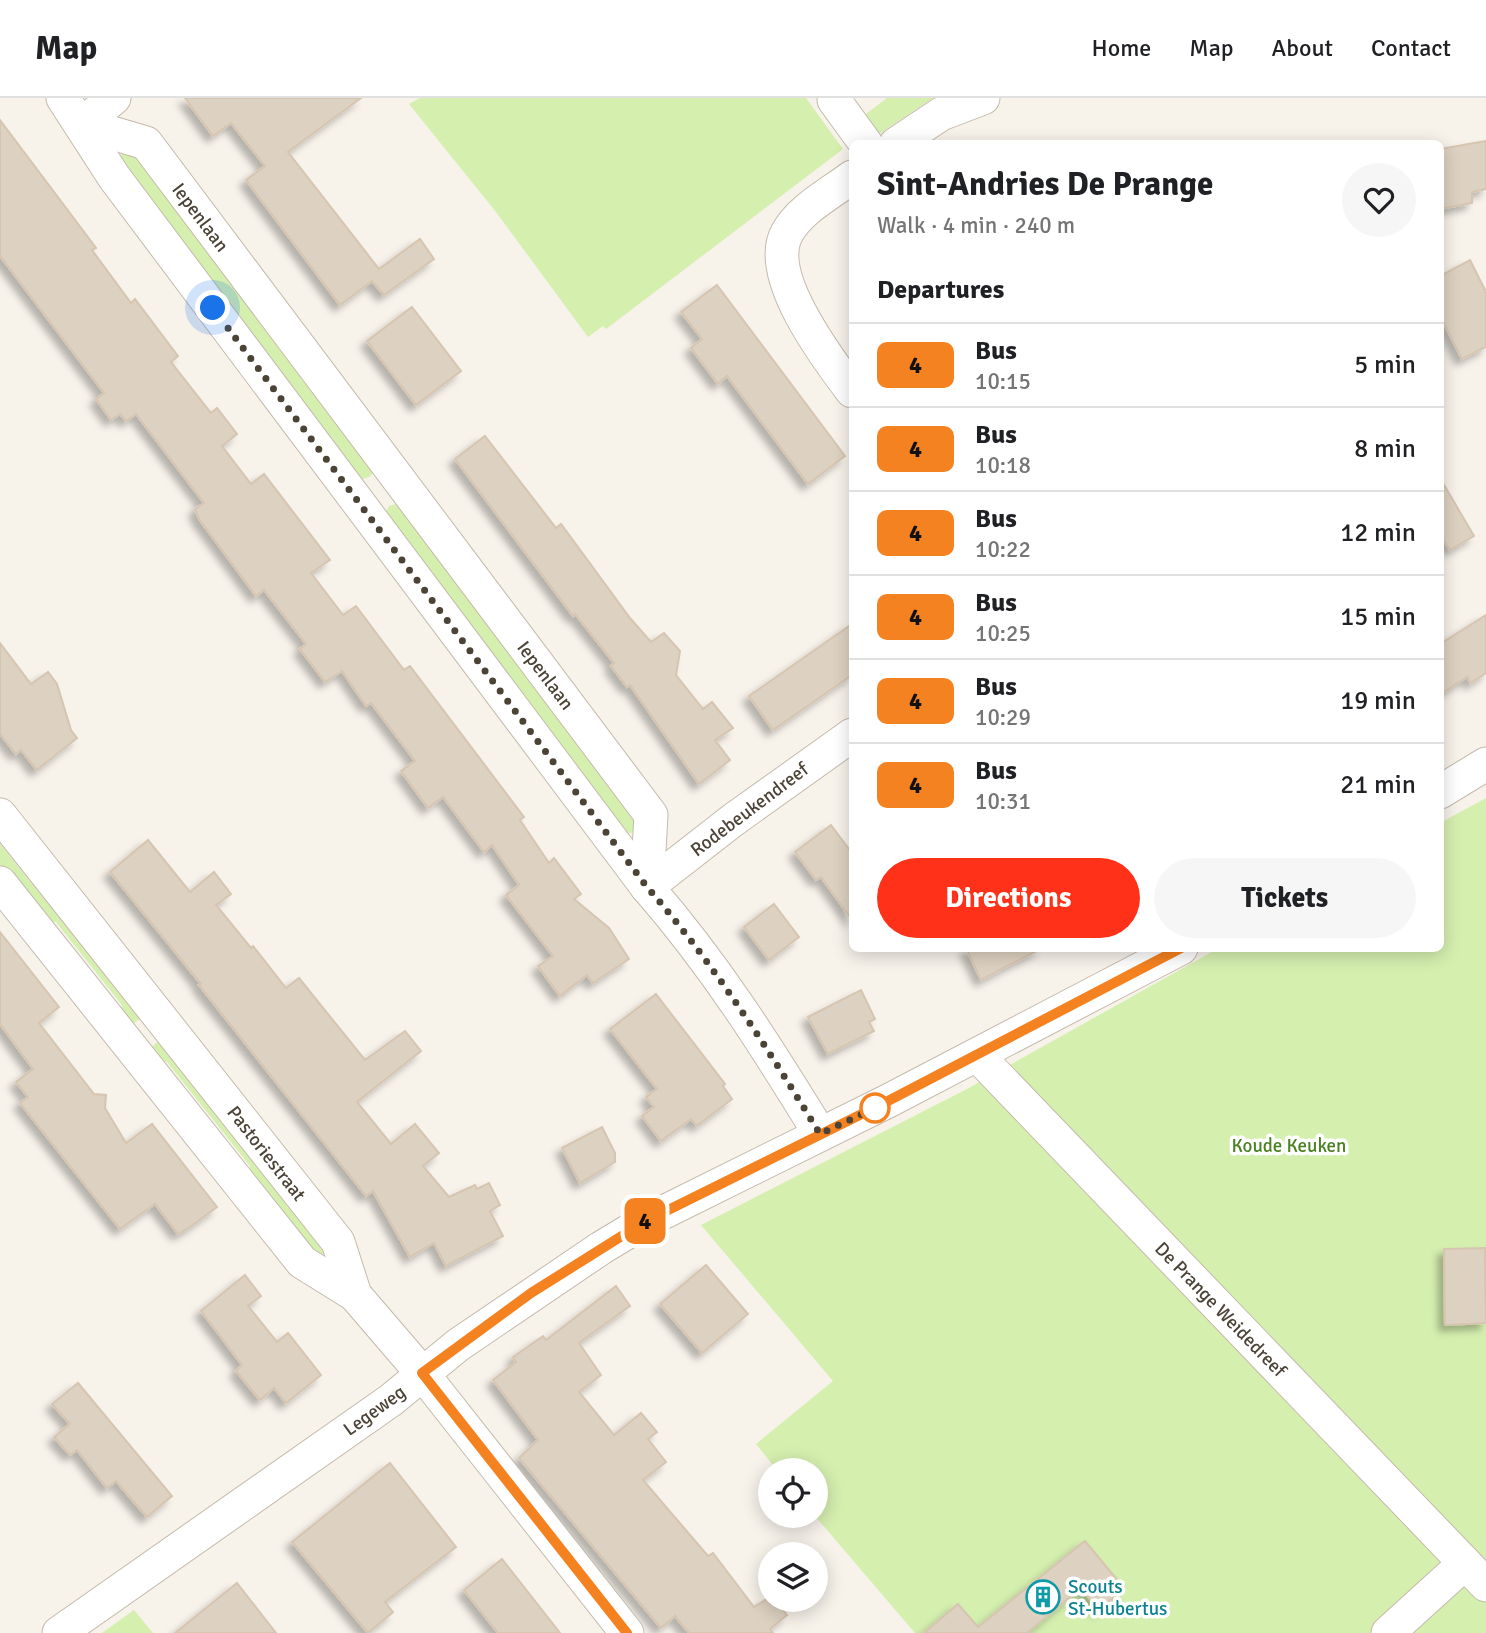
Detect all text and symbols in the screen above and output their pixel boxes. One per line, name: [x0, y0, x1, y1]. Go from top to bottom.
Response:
text: Map: [35, 28, 97, 69]
text: Home: [1091, 33, 1151, 63]
text: Map: [1189, 33, 1234, 63]
text: About: [1272, 33, 1333, 63]
text: Contact: [1371, 33, 1451, 63]
button: heart: [1342, 163, 1416, 237]
text: Sint-Andries De Prange: [877, 164, 1213, 205]
street label: Iepenlaan: [166, 178, 234, 257]
text: Walk · 4 min · 240 m: [877, 211, 1075, 240]
text: Departures: [877, 274, 1004, 306]
your location: [195, 290, 230, 325]
text: Bus: [975, 335, 1017, 367]
text: 5 min: [1354, 349, 1416, 381]
text: 4: [909, 350, 922, 380]
text: 10:15: [975, 367, 1031, 396]
text: Bus: [975, 419, 1017, 451]
text: 8 min: [1354, 433, 1416, 465]
text: 4: [909, 434, 922, 464]
text: 10:18: [975, 451, 1031, 480]
text: Bus: [975, 503, 1017, 535]
text: 12 min: [1340, 517, 1416, 549]
text: 4: [909, 518, 922, 548]
text: 10:22: [975, 535, 1031, 564]
text: Bus: [975, 587, 1017, 619]
text: 15 min: [1340, 601, 1416, 633]
text: 4: [909, 602, 922, 632]
text: 10:25: [975, 619, 1031, 648]
street label: Iepenlaan: [511, 636, 579, 715]
text: Bus: [975, 671, 1017, 703]
text: 19 min: [1340, 685, 1416, 717]
text: 4: [909, 686, 922, 716]
text: 10:29: [975, 703, 1031, 732]
text: Bus: [975, 755, 1017, 787]
street label: Rodebeukendreef: [686, 757, 815, 862]
text: 21 min: [1340, 769, 1416, 801]
text: 4: [909, 770, 922, 800]
text: 10:31: [975, 787, 1031, 816]
button: Directions: [877, 858, 1140, 938]
button: Tickets: [1154, 858, 1416, 938]
unlabelled marker: [860, 1093, 890, 1123]
street label: Pastoriestraat: [222, 1101, 311, 1206]
park label: Koude Keuken: [1232, 1134, 1346, 1158]
line badge: 4: [622, 1198, 668, 1244]
text: 4: [639, 1206, 651, 1236]
street label: De Prange Weidedreef: [1150, 1237, 1292, 1384]
street label: Legeweg: [339, 1380, 410, 1441]
map controls: [758, 1458, 828, 1612]
button: locate: [758, 1458, 828, 1528]
button: layers: [758, 1542, 828, 1612]
place label: Scouts St-Hubertus: [1068, 1575, 1167, 1621]
building icon: Scouts St-Hubertus: [1024, 1578, 1062, 1616]

